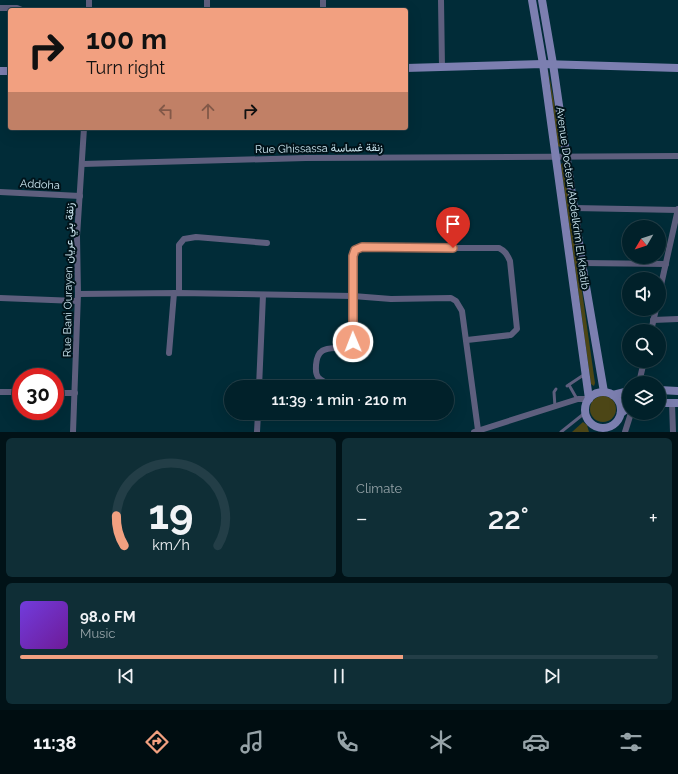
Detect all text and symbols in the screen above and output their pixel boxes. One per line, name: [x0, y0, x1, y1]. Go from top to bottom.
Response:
text: 100 m: [86, 23, 167, 56]
icon: right: [20, 24, 72, 76]
text: Turn right: [86, 57, 165, 78]
icon: left: [155, 100, 177, 122]
icon: ahead: [197, 100, 219, 122]
icon: right: [239, 100, 261, 122]
street label: Avenue Docteur Abdelkrim El Khatib: [553, 106, 592, 291]
street label: Rue Ghissassa زنقة غساسة: [255, 141, 383, 156]
street label: Addoha: [20, 177, 60, 192]
street label: Rue Bani Ourayen زنقة بني عريان: [61, 202, 79, 357]
pin: [436, 207, 470, 248]
icon: arrive: [442, 213, 464, 235]
north arrow: [622, 220, 666, 264]
map controls: [622, 220, 666, 420]
button: sound: [622, 272, 666, 316]
position arrow: [332, 321, 374, 363]
button: search: [622, 324, 666, 368]
speed limit sign: 30: [12, 368, 64, 420]
button: layers: [622, 376, 666, 420]
text: 11:39 · 1 min · 210 m: [271, 391, 407, 409]
text: Climate: [356, 481, 402, 496]
text: 19: [148, 489, 194, 538]
text: 22°: [488, 501, 529, 536]
text: −: [356, 505, 368, 531]
text: +: [649, 505, 658, 531]
text: km/h: [152, 536, 190, 552]
text: 98.0 FM: [80, 608, 136, 626]
text: Music: [80, 626, 115, 641]
icon: previous: [115, 665, 137, 687]
icon: pause: [328, 665, 350, 687]
icon: next: [541, 665, 563, 687]
icon: directions: [143, 728, 171, 756]
icon: music: [238, 728, 266, 756]
icon: phone: [333, 728, 361, 756]
icon: climate: [427, 728, 455, 756]
icon: car: [522, 728, 550, 756]
icon: filters: [617, 728, 645, 756]
text: 11:38: [33, 732, 77, 753]

